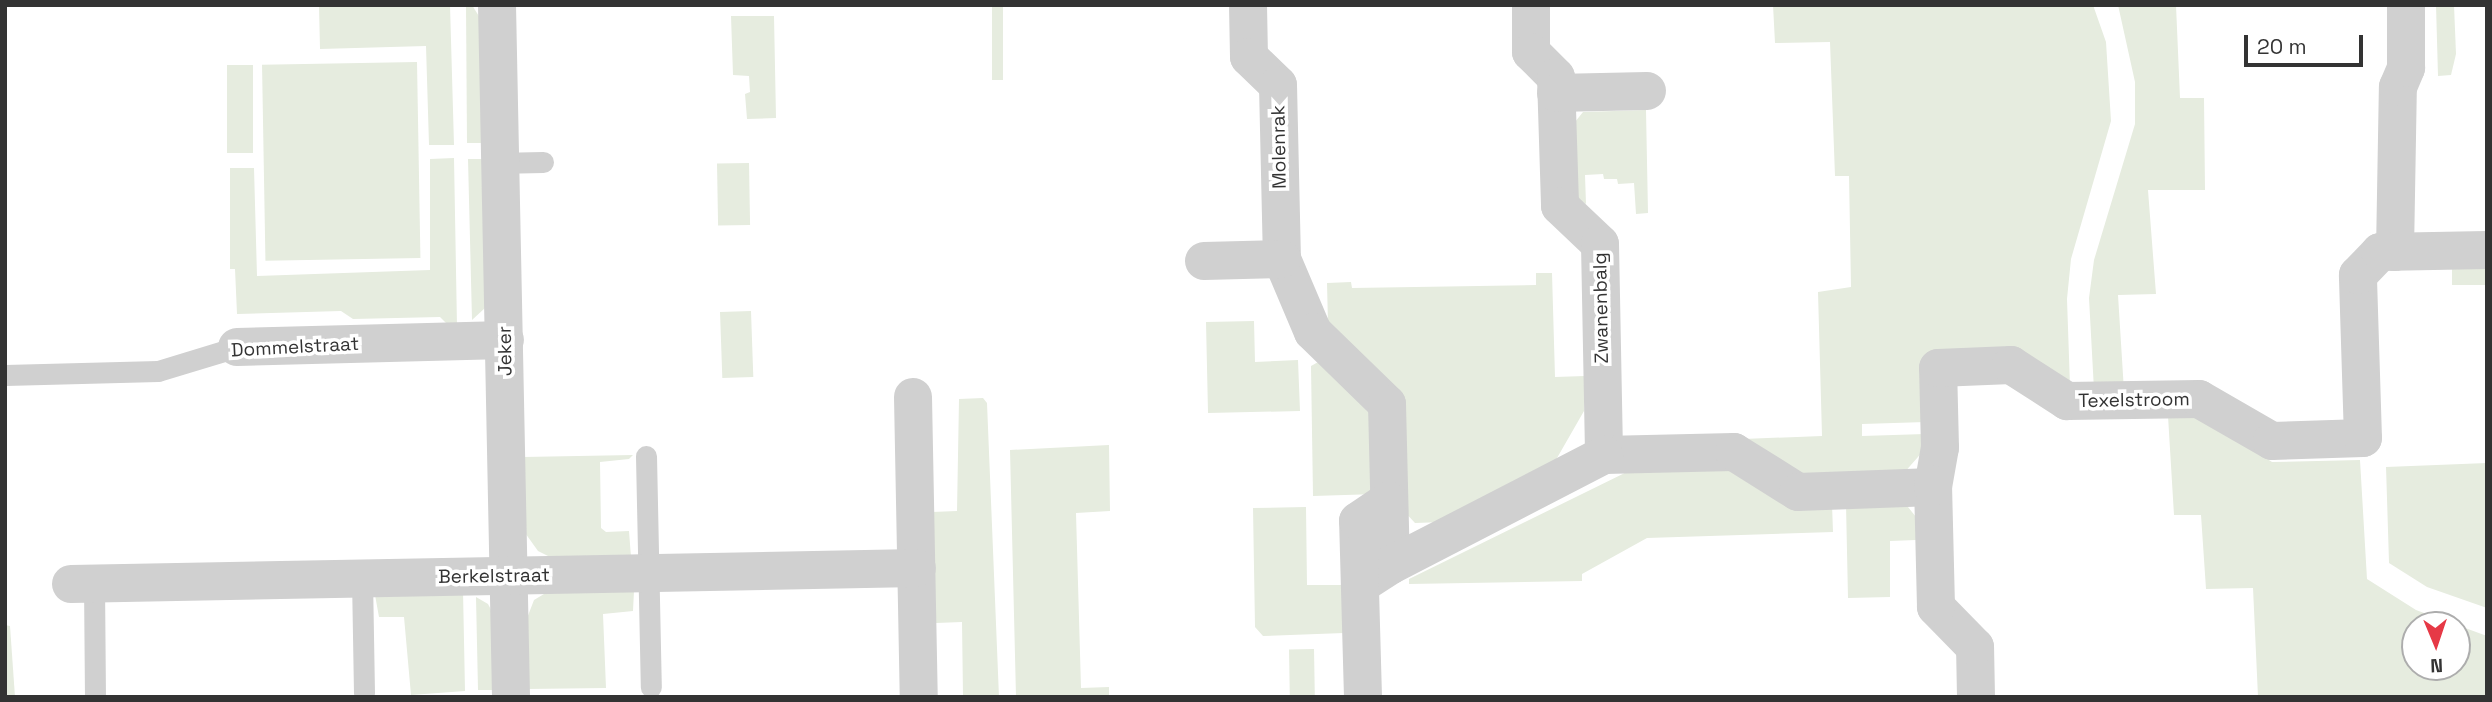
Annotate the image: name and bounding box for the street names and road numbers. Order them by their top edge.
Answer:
street label: Molenrak [1267,105,1291,189]
street label: Zwanenbalg [1589,252,1613,364]
street label: Jeker [493,326,517,376]
street label: Dommelstraat [230,332,360,362]
street label: Texelstroom [2078,388,2190,412]
street label: Berkelstraat [438,564,550,588]

